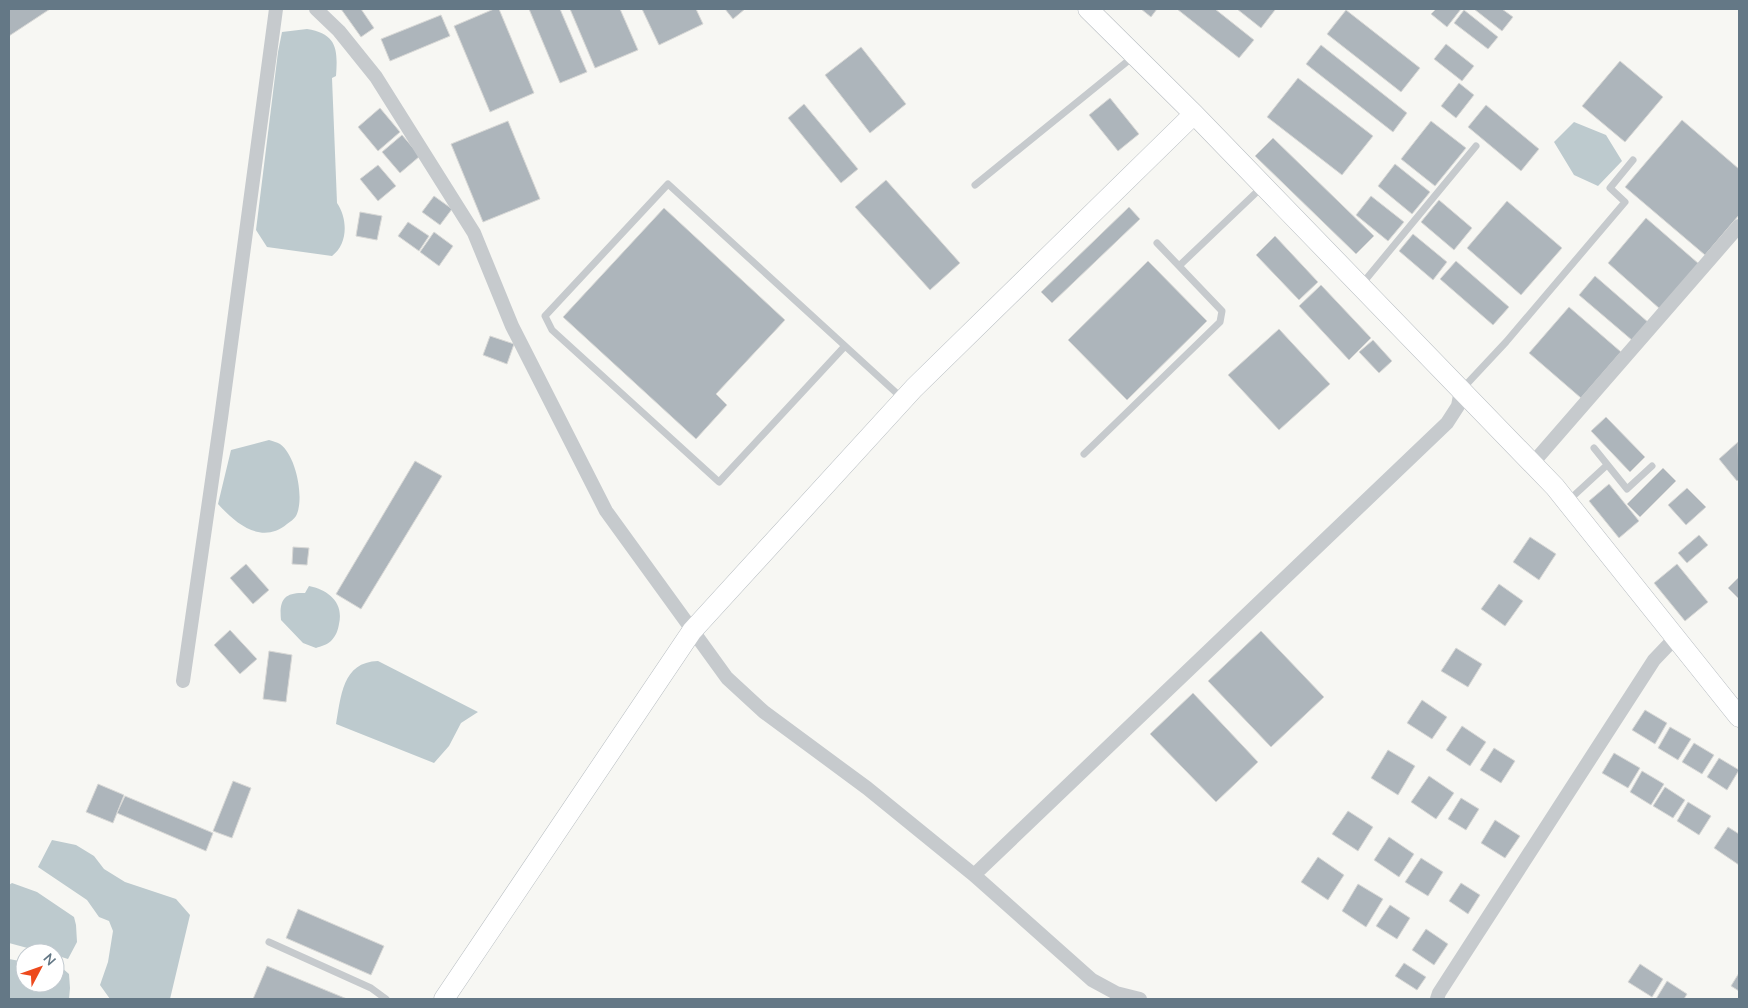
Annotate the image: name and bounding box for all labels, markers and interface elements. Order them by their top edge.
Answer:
north arrow [15,943,65,993]
text: N [39,950,60,970]

